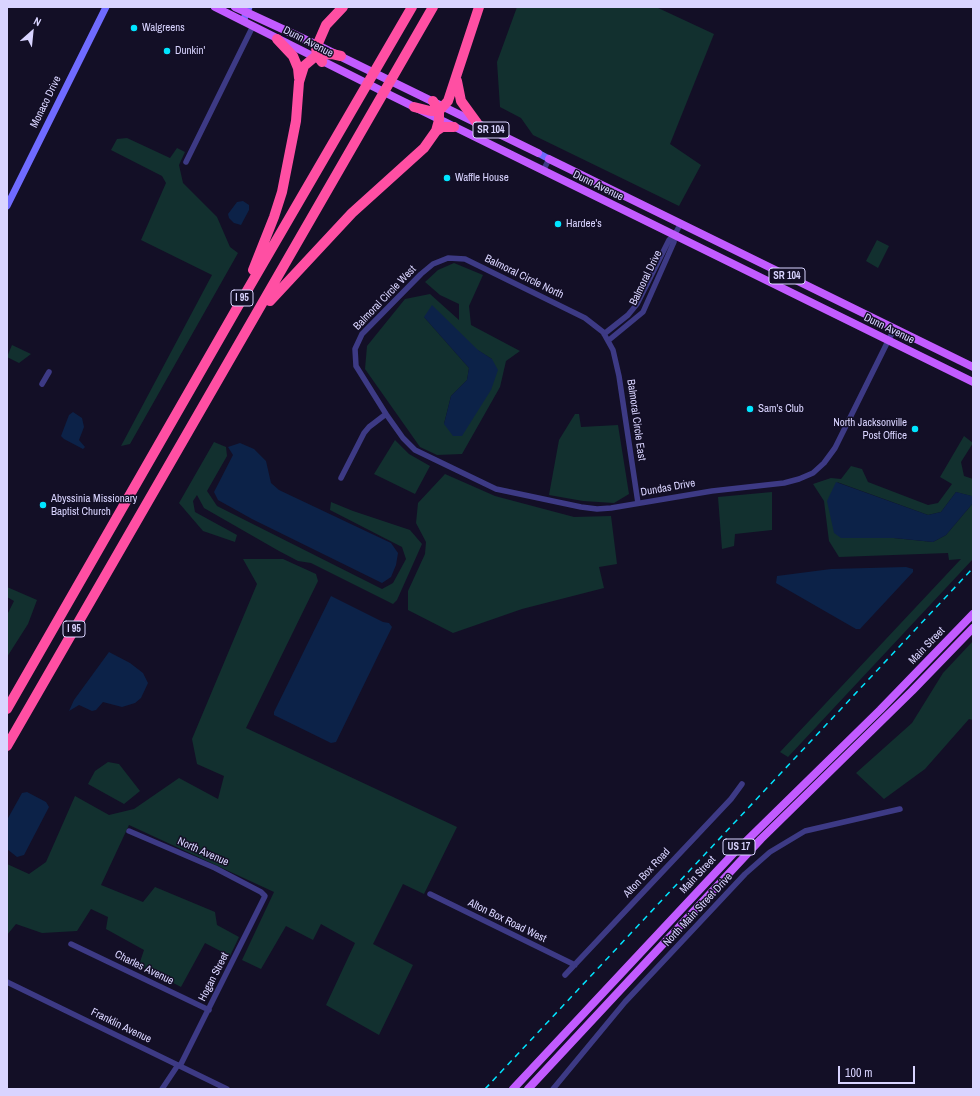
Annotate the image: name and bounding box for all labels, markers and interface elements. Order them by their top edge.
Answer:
north arrow [12,12,52,52]
text: N [31,14,44,29]
place label: Walgreens [142,21,185,35]
marker: Walgreens [129,23,139,33]
street label: Dunn Avenue [281,24,335,60]
place label: Dunkin' [175,44,205,58]
marker: Dunkin' [162,46,172,56]
street label: Monaco Drive [28,74,64,130]
road number: SR 104 [473,122,509,138]
street label: Dunn Avenue [571,168,625,204]
place label: Waffle House [455,171,509,185]
marker: Waffle House [442,173,452,183]
place label: Hardee's [566,217,602,231]
marker: Hardee's [553,219,563,229]
street label: Balmoral Drive [627,248,665,308]
street label: Balmoral Circle North [482,252,566,302]
street label: Balmoral Circle West [351,263,419,333]
road number: SR 104 [769,268,805,284]
road number: I 95 [231,290,253,306]
street label: Dunn Avenue [862,311,916,347]
street label: Balmoral Circle East [624,378,648,462]
place label: Sam's Club [758,402,804,416]
marker: Sam's Club [745,404,755,414]
place label: North Jacksonville Post Office [833,416,907,442]
marker: North Jacksonville Post Office [910,424,920,434]
street label: Dundas Drive [640,477,696,499]
place label: Abyssinia Missionary Baptist Church [51,492,137,518]
marker: Abyssinia Missionary Baptist Church [38,500,48,510]
road number: I 95 [63,621,85,637]
street label: Main Street [906,625,948,667]
street label: North Avenue [175,835,231,869]
road number: US 17 [723,839,755,855]
street label: Alton Box Road [621,846,673,900]
street label: Main Street [677,853,719,897]
street label: North Main Street Drive [661,871,735,949]
street label: Alton Box Road West [466,896,548,946]
street label: Charles Avenue [112,948,176,988]
street label: Hogan Street [196,950,232,1004]
street label: Franklin Avenue [89,1006,153,1046]
scale bar [840,1058,917,1084]
text: 100 m [845,1065,872,1081]

